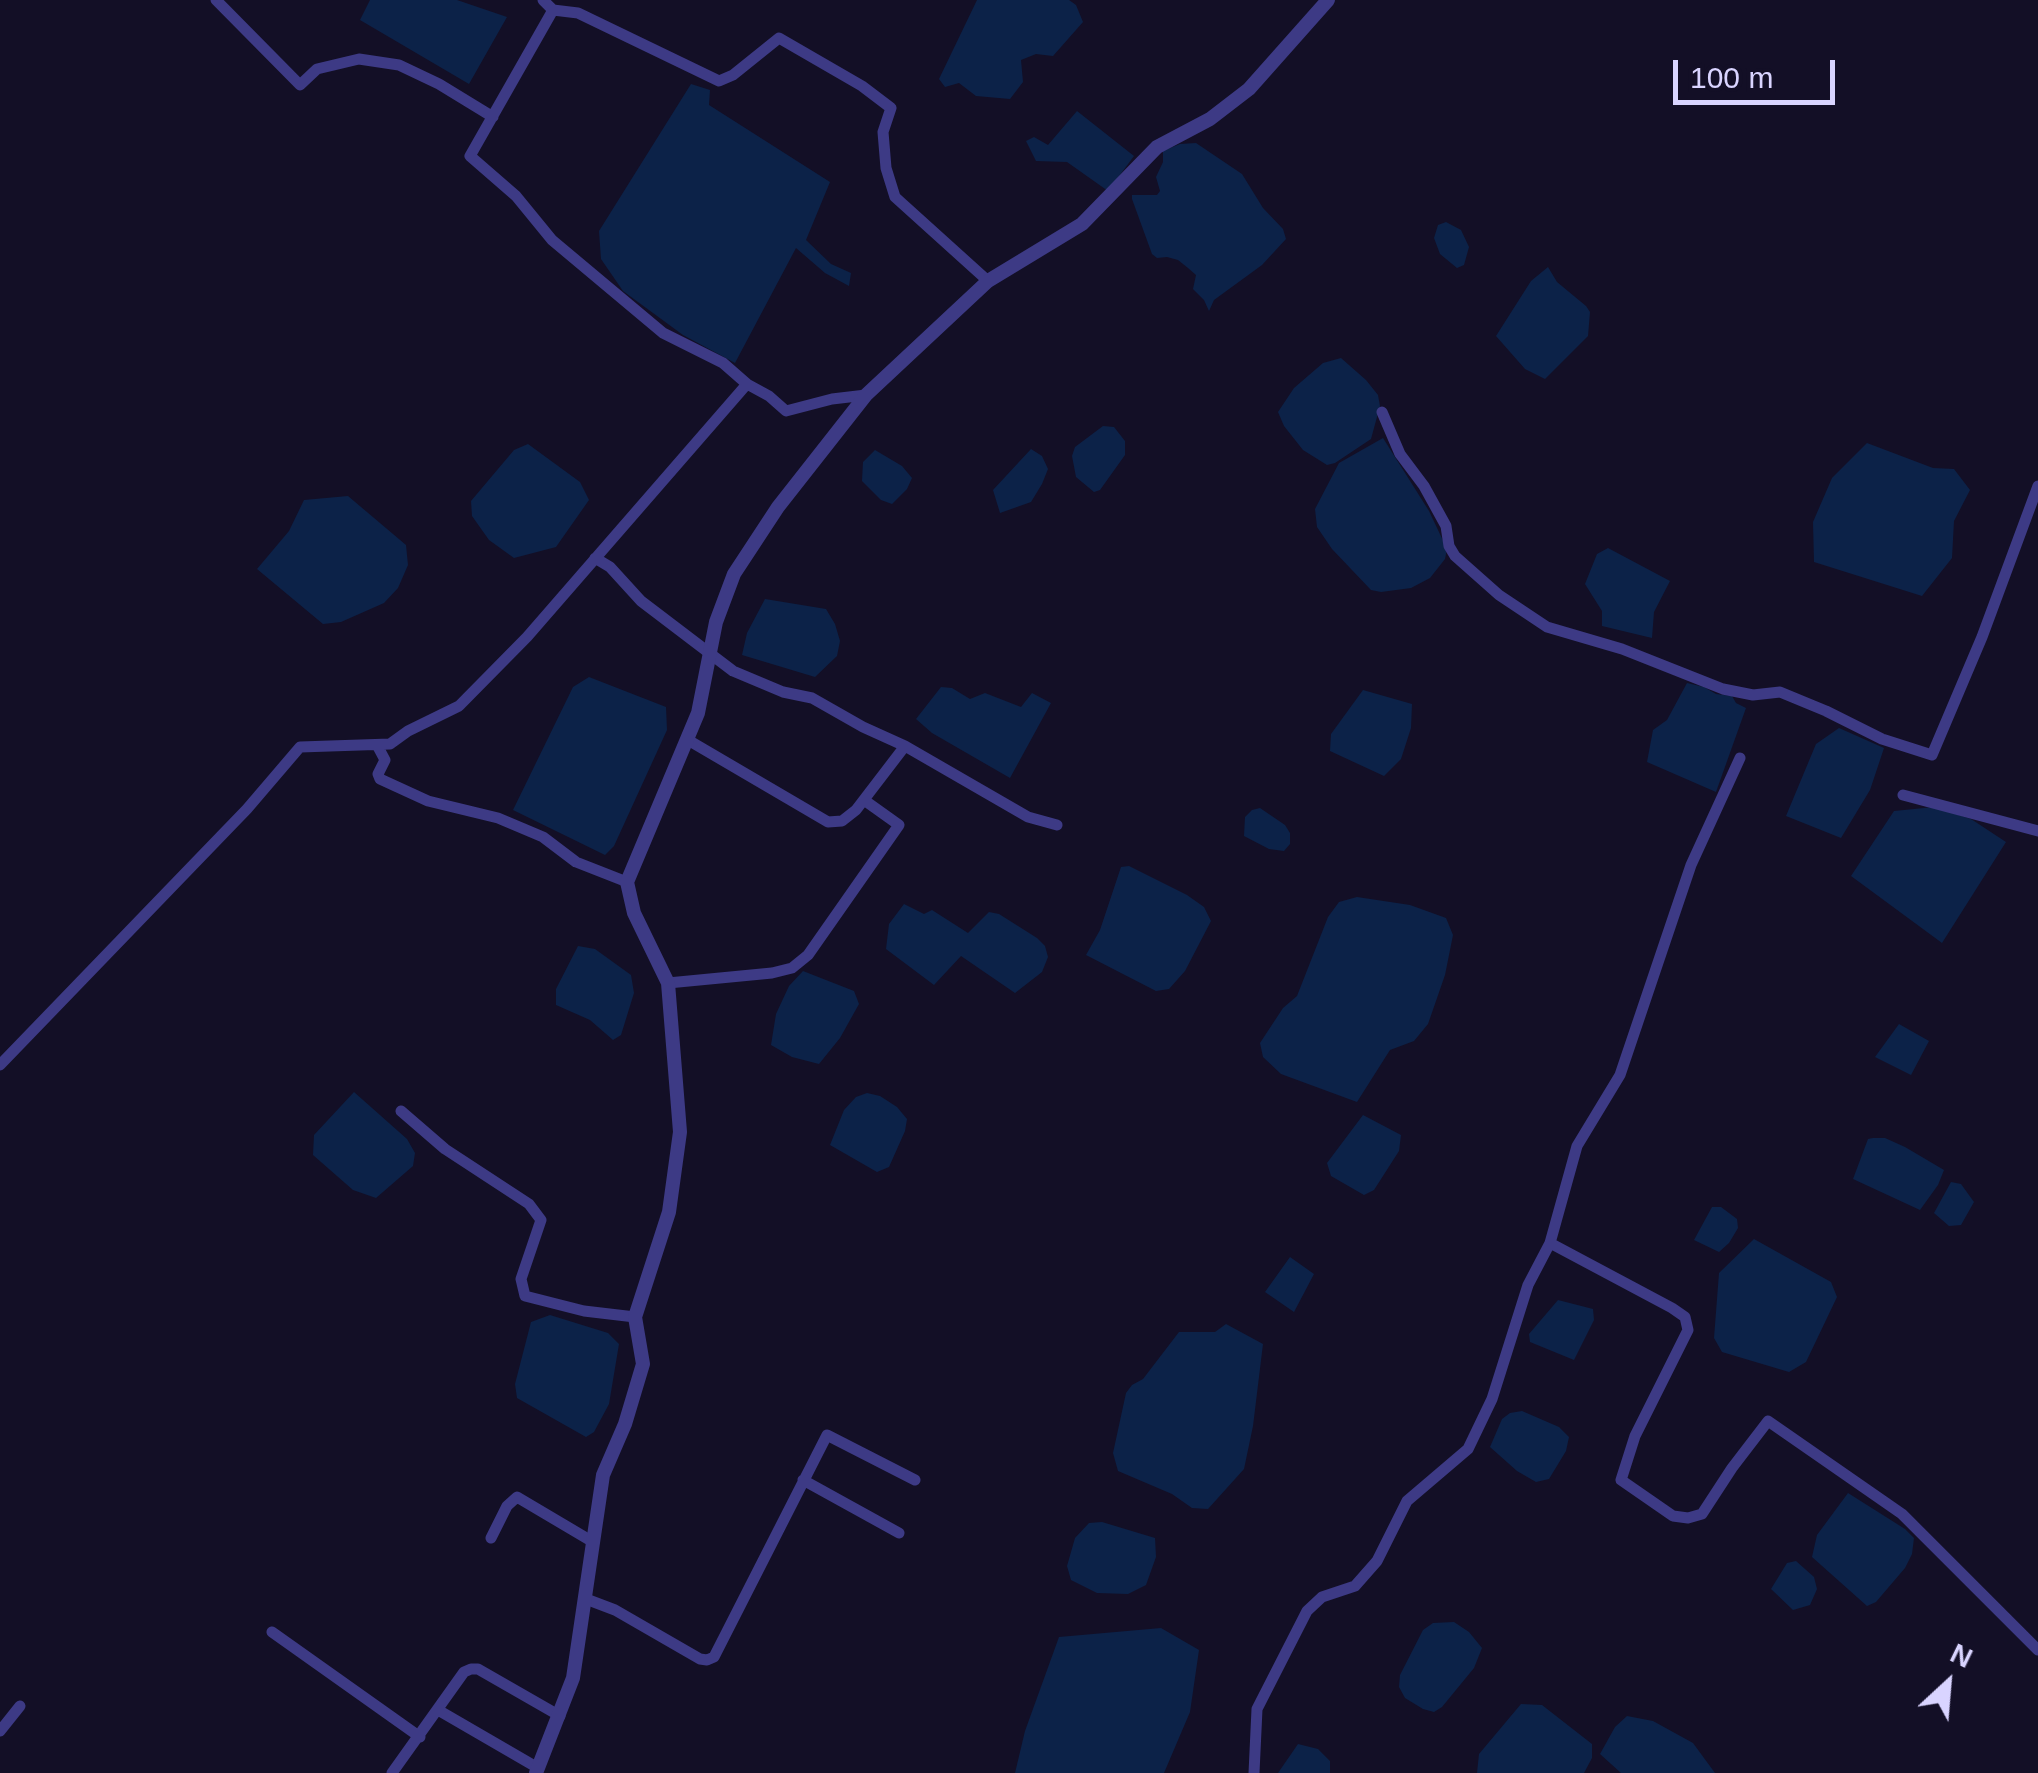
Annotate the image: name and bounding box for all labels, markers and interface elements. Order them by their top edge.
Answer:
scale bar [1678,40,1840,102]
text: 100 m [1690,61,1773,94]
north arrow [1898,1633,1998,1733]
text: N [1945,1637,1977,1674]

